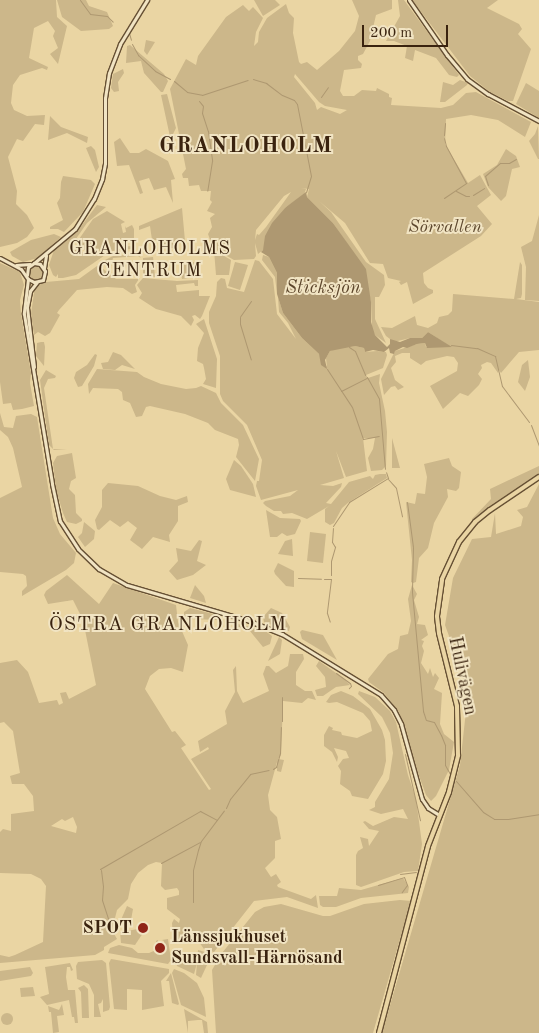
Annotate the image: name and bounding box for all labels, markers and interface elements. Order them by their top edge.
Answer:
scale bar [364,15,450,47]
text: 200 m [370,26,412,41]
district label: GRANLOHOLM [158,134,334,160]
park label: Sörvallen [408,216,482,238]
district label: GRANLOHOLMS CENTRUM [68,239,232,283]
water label: Sticksjön [285,278,361,300]
district label: ÖSTRA GRANLOHOLM [47,613,289,637]
street label: Hulivägen [443,635,481,717]
place label: SPOT [83,917,132,939]
marker: SPOT [136,921,150,935]
place label: Länssjukhuset Sundsvall-Härnösand [171,927,343,970]
marker: Länssjukhuset Sundsvall-Härnösand [153,941,167,955]

